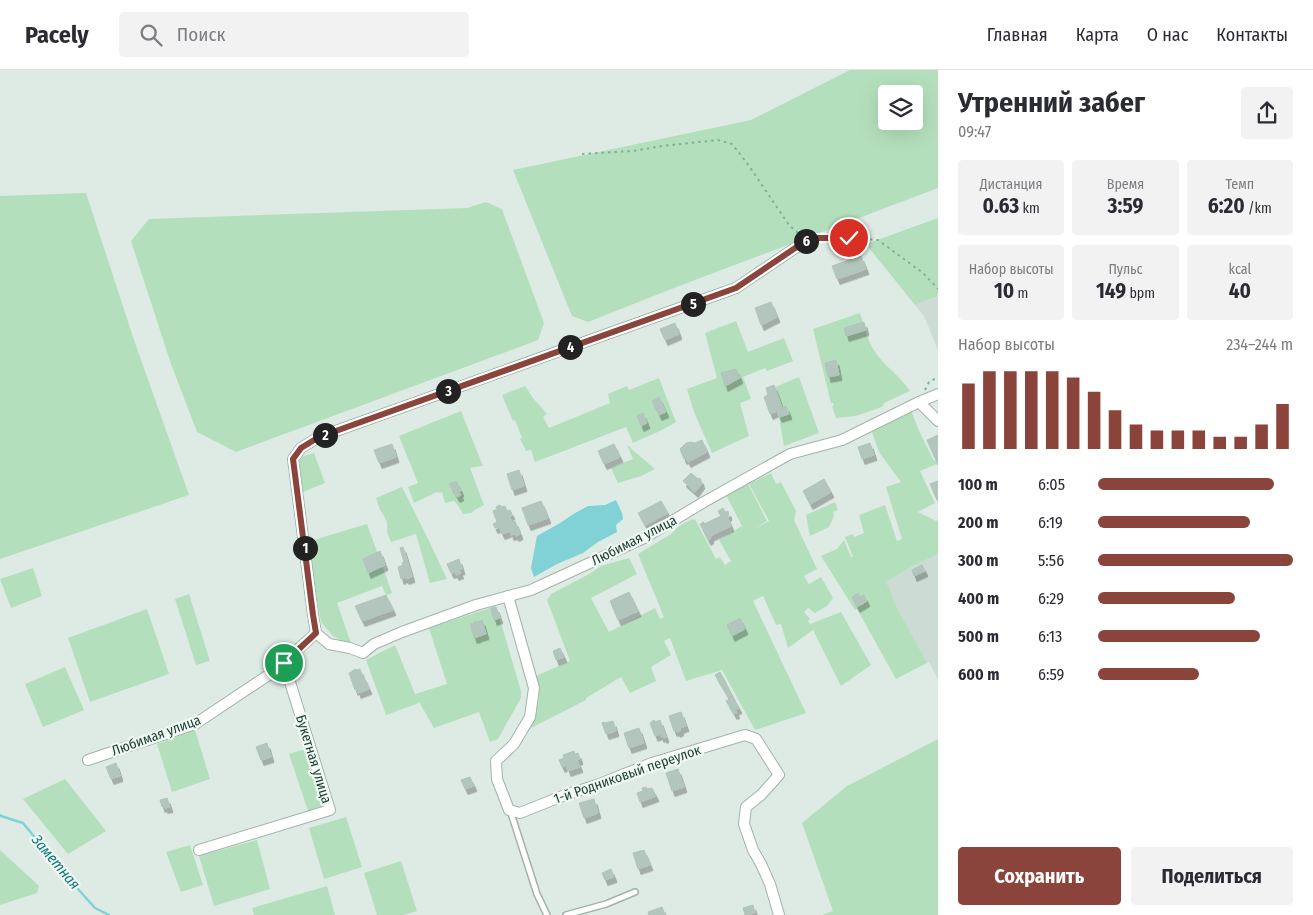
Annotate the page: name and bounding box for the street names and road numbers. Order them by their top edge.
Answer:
street label: Любимая улица [589,512,680,569]
street label: Любимая улица [109,711,203,759]
street label: Букетная улица [292,713,335,806]
street label: 1-й Родниковый переулок [551,741,703,808]

